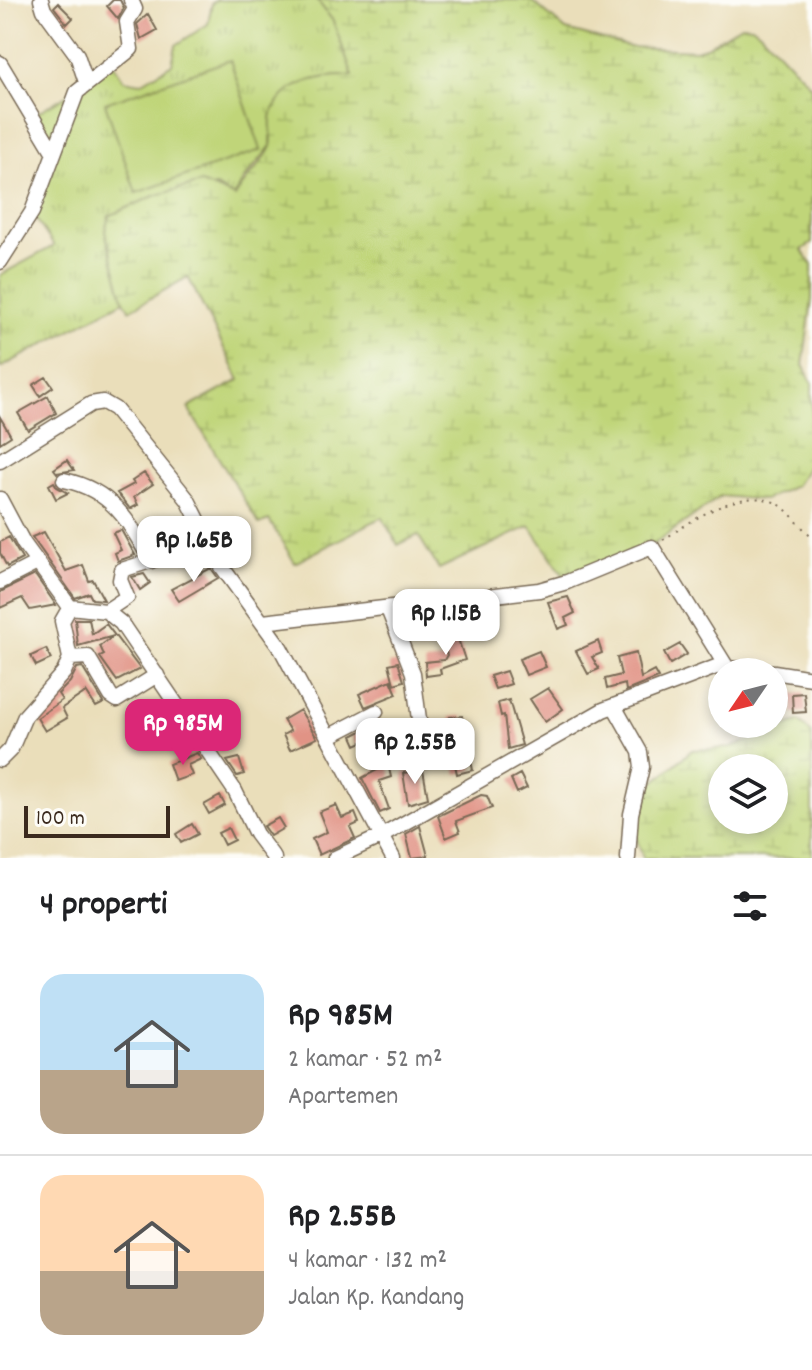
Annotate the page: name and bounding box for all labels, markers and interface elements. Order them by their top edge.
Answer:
pin: Rp 1.65B [111,516,277,584]
text: Rp 1.65B [155,523,233,560]
pin: Rp 1.15B [363,589,529,657]
text: Rp 1.15B [411,596,481,633]
north arrow [708,658,788,738]
map controls [708,658,788,834]
pin: Rp 985M [109,699,257,767]
text: Rp 985M [143,706,223,743]
pin: Rp 2.55B [332,718,498,786]
text: Rp 2.55B [374,725,456,762]
button: layers [708,754,788,834]
scale bar [24,802,170,838]
text: 100 m [36,804,85,835]
text: 4 properti [40,882,167,931]
icon: filters [728,884,772,928]
text: Rp 985M [288,993,393,1042]
icon: home [104,1006,200,1102]
text: 2 kamar · 52 m² [288,1042,442,1079]
text: Apartemen [288,1079,398,1116]
text: Rp 2.55B [288,1194,396,1243]
icon: home [104,1207,200,1303]
text: 4 kamar · 132 m² [288,1243,447,1280]
text: Jalan Kp. Kandang [288,1280,464,1317]

